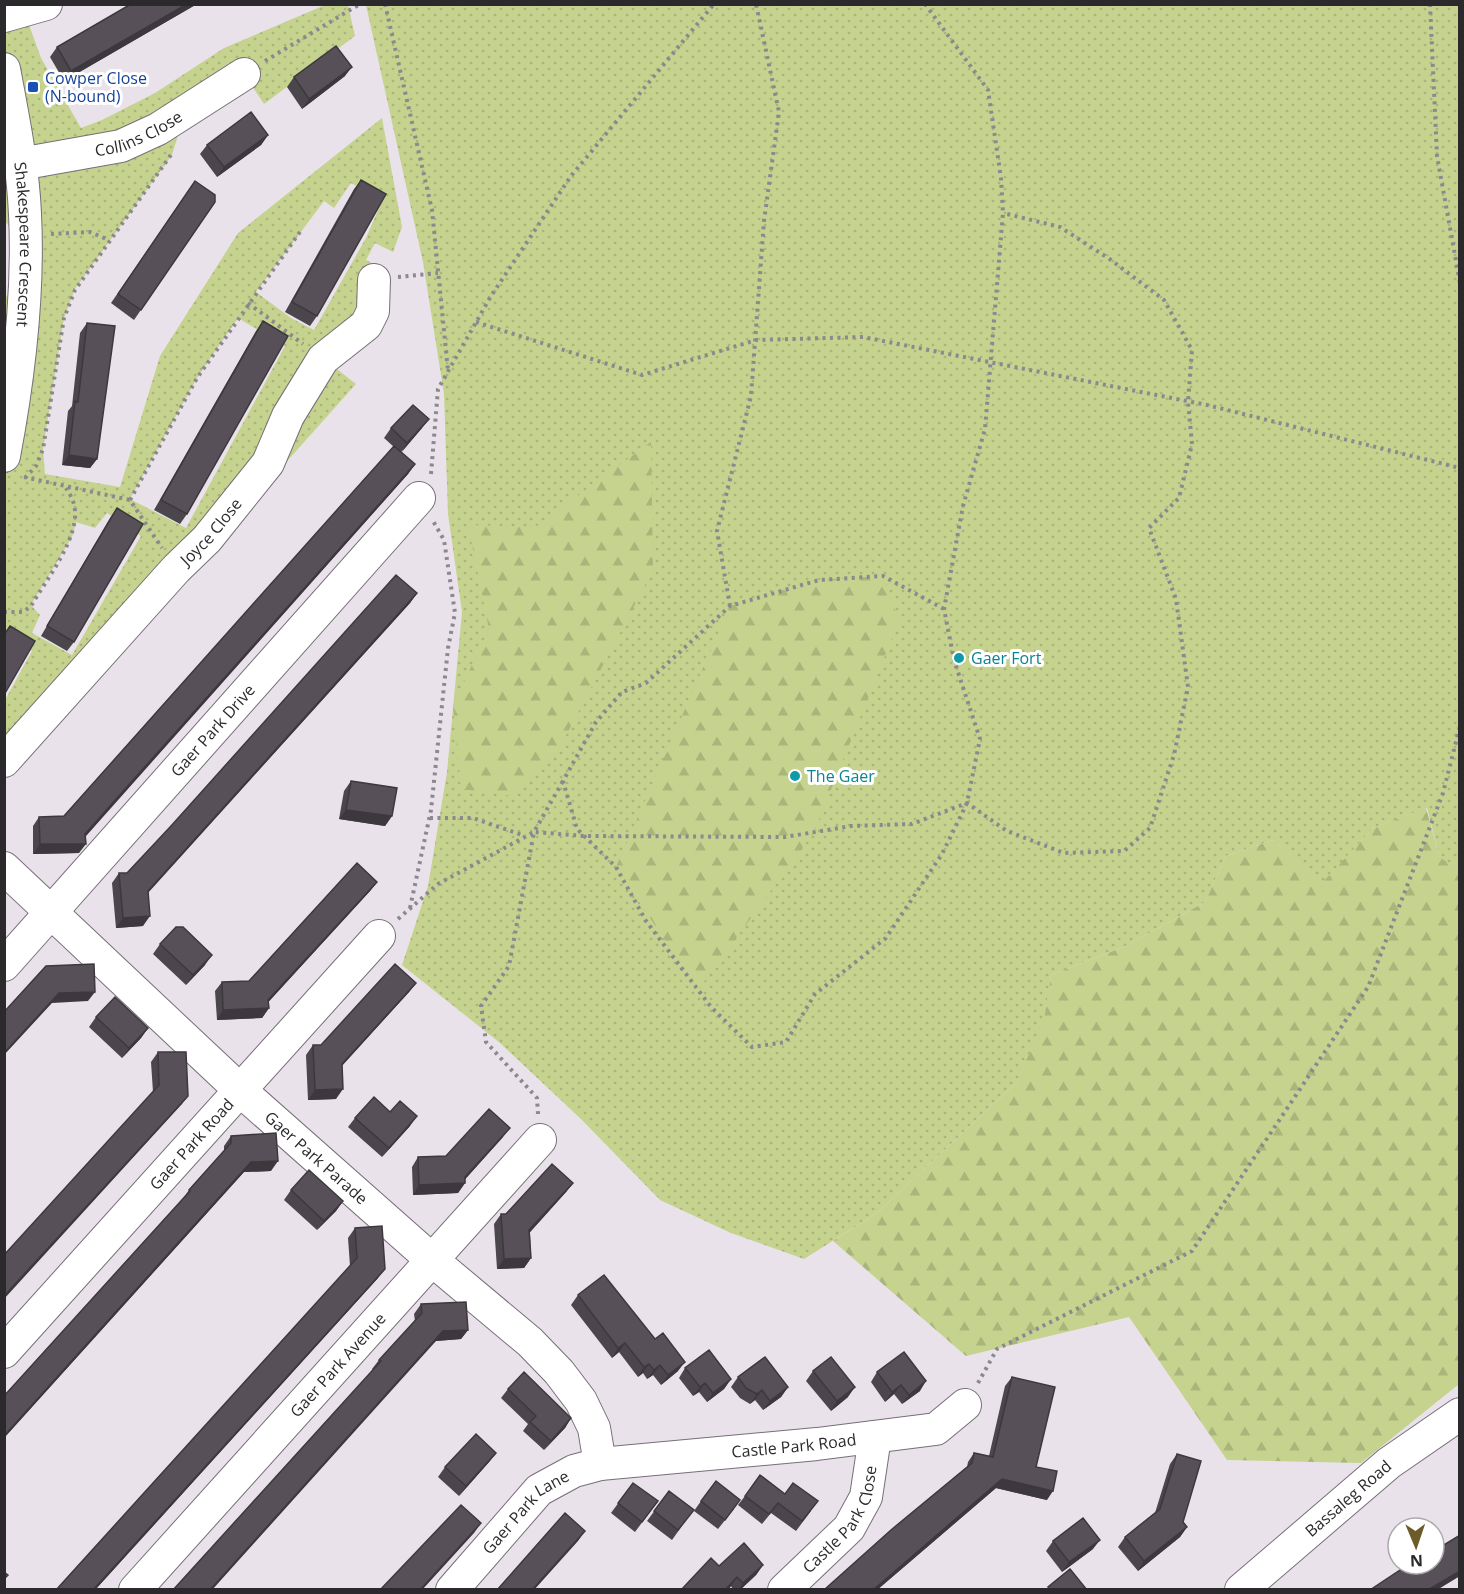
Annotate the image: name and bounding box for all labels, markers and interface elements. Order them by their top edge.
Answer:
place label: Cowper Close (N-bound) [45,67,147,107]
marker: Cowper Close (N-bound) [26,80,40,94]
street label: Collins Close [93,105,186,161]
street label: Shakespeare Crescent [9,161,37,328]
street label: Joyce Close [174,493,247,572]
place label: Gaer Fort [971,647,1042,669]
marker: Gaer Fort [952,651,966,665]
street label: Gaer Park Drive [165,679,260,781]
place label: The Gaer [807,765,875,787]
marker: The Gaer [788,769,802,783]
street label: Gaer Park Road [144,1094,238,1194]
street label: Gaer Park Parade [260,1106,373,1209]
street label: Gaer Park Avenue [285,1308,391,1422]
street label: Castle Park Road [730,1428,857,1463]
street label: Bassaleg Road [1300,1455,1396,1542]
street label: Castle Park Close [798,1464,882,1578]
street label: Gaer Park Lane [477,1465,573,1559]
north arrow [1386,1516,1446,1576]
text: N [1410,1550,1423,1572]

